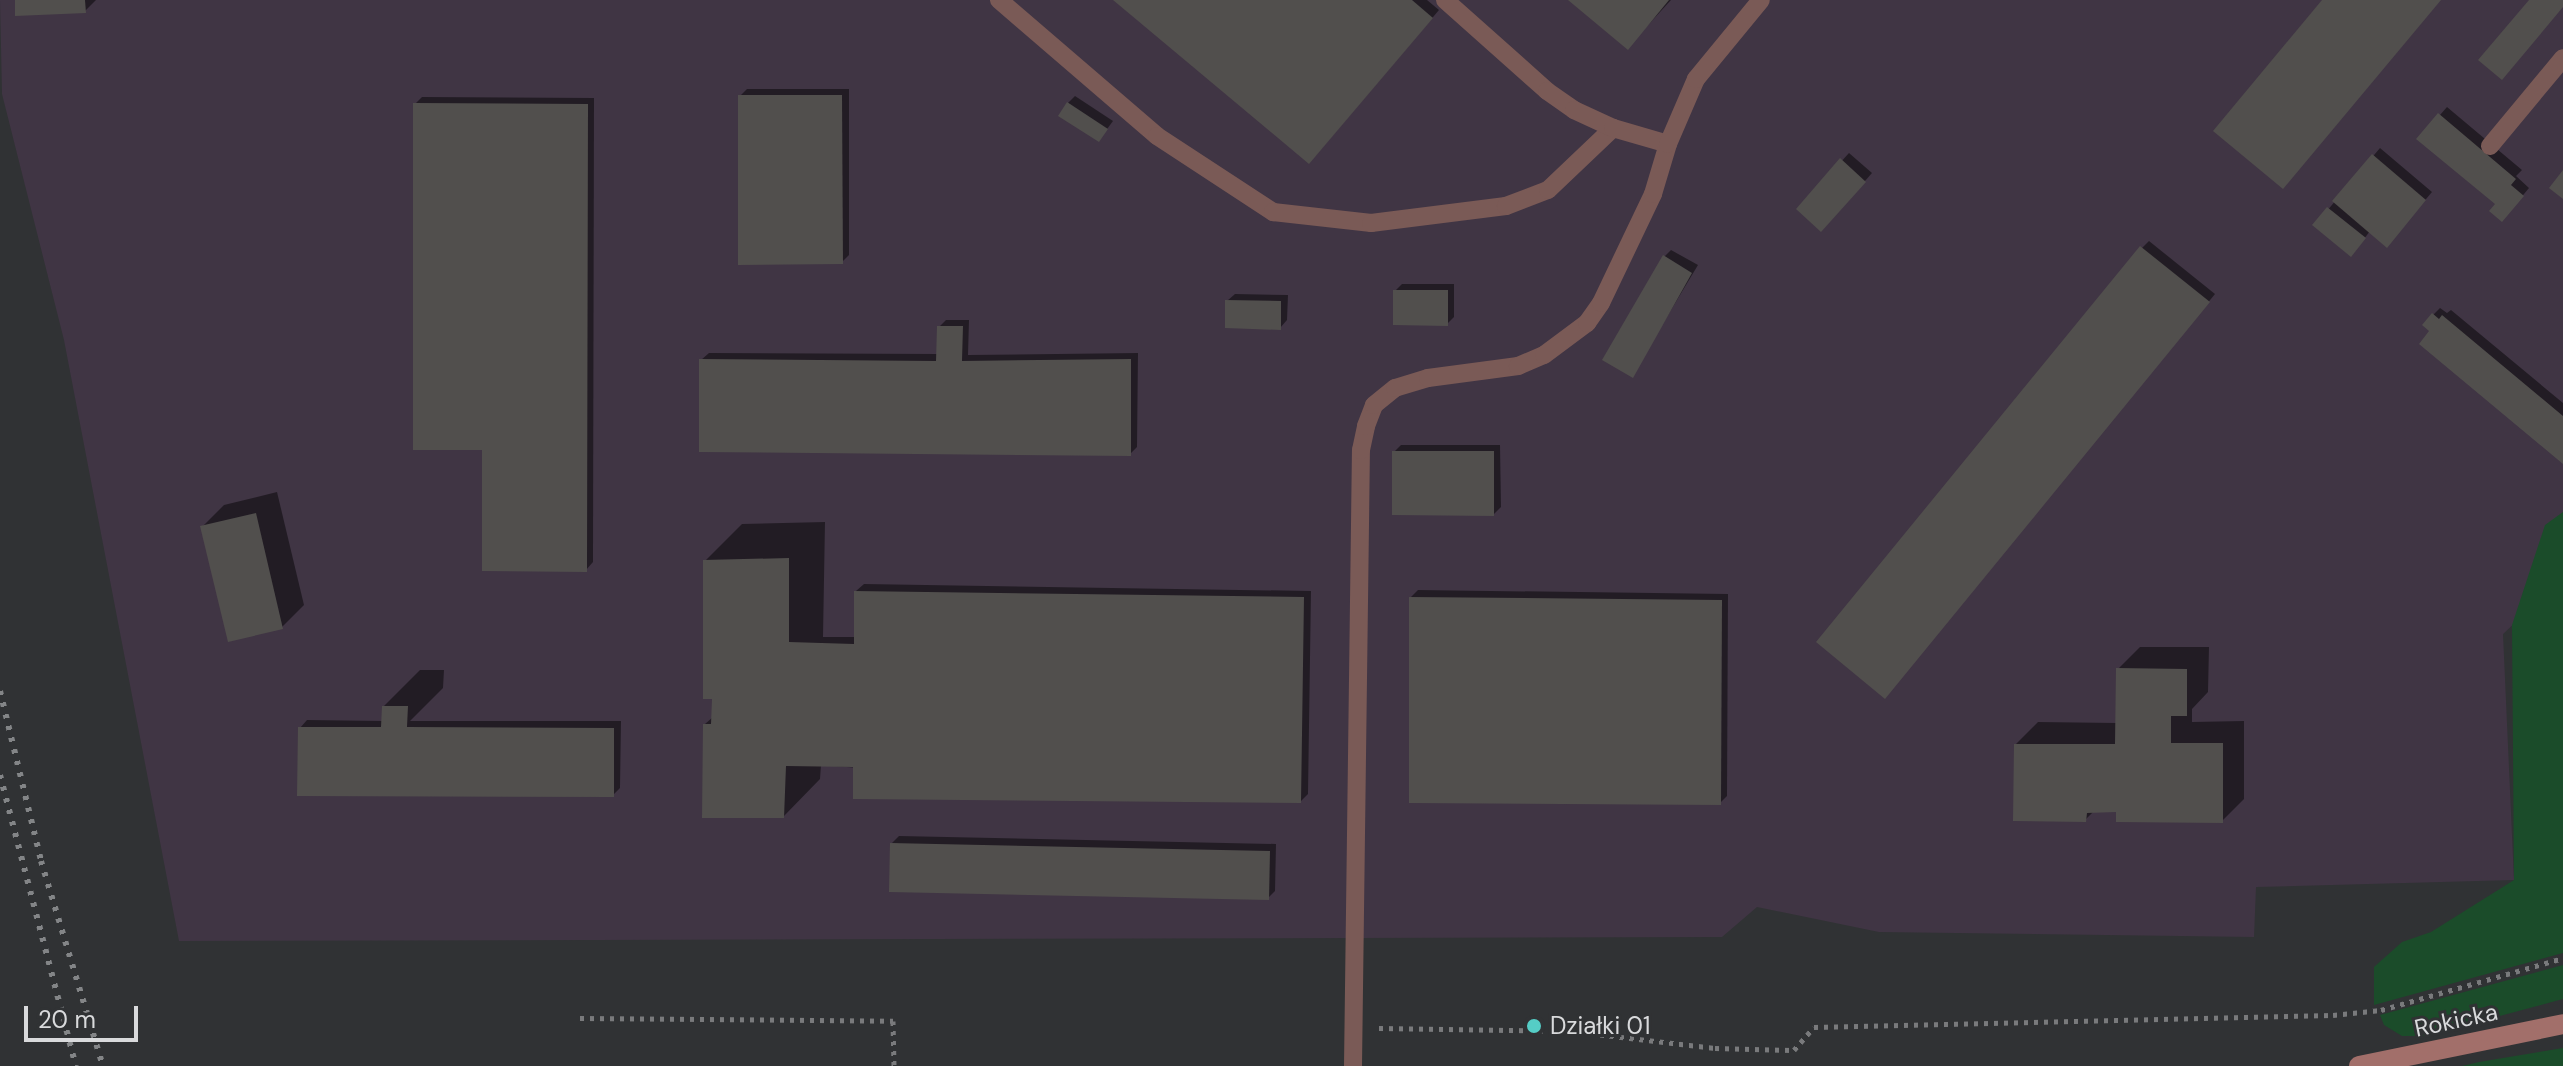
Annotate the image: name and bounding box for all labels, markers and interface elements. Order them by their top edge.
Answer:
scale bar [28,990,142,1040]
street label: Rokicka [2412,997,2500,1043]
text: 20 m [38,1004,96,1035]
place label: Działki 01 [1550,1012,1650,1040]
marker: Działki 01 [1525,1017,1543,1035]

